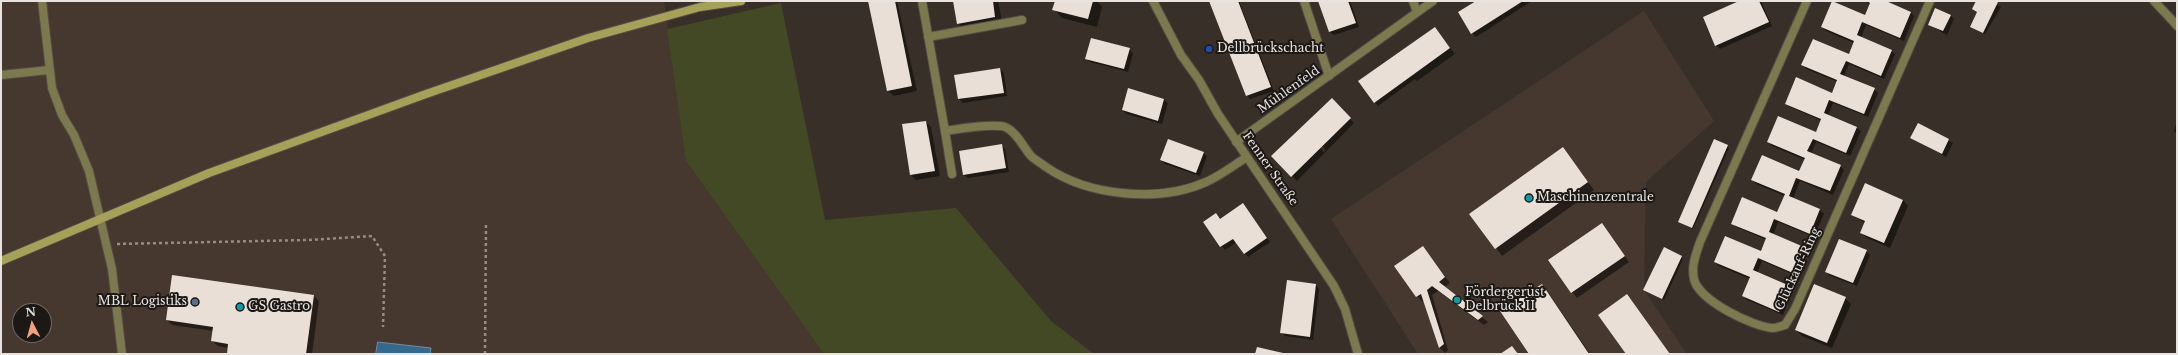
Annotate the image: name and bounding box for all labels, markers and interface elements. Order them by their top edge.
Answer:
place label: Dellbrückschacht [1217,42,1324,56]
marker: Dellbrückschacht [1204,44,1214,54]
street label: Mühlenfeld [1255,63,1323,117]
street label: Fenner Straße [1239,129,1301,209]
place label: Maschinenzentrale [1537,191,1654,205]
marker: Maschinenzentrale [1524,193,1534,203]
street label: Glückauf-Ring [1772,225,1824,313]
place label: Fördergerüst Delbrück II [1465,286,1544,314]
place label: MBL Logistiks [98,295,187,309]
marker: Fördergerüst Delbrück II [1452,295,1462,305]
marker: MBL Logistiks [190,297,200,307]
place label: GS Gastro [248,300,310,314]
marker: GS Gastro [235,302,245,312]
north arrow [12,303,52,343]
text: N [25,305,37,320]

